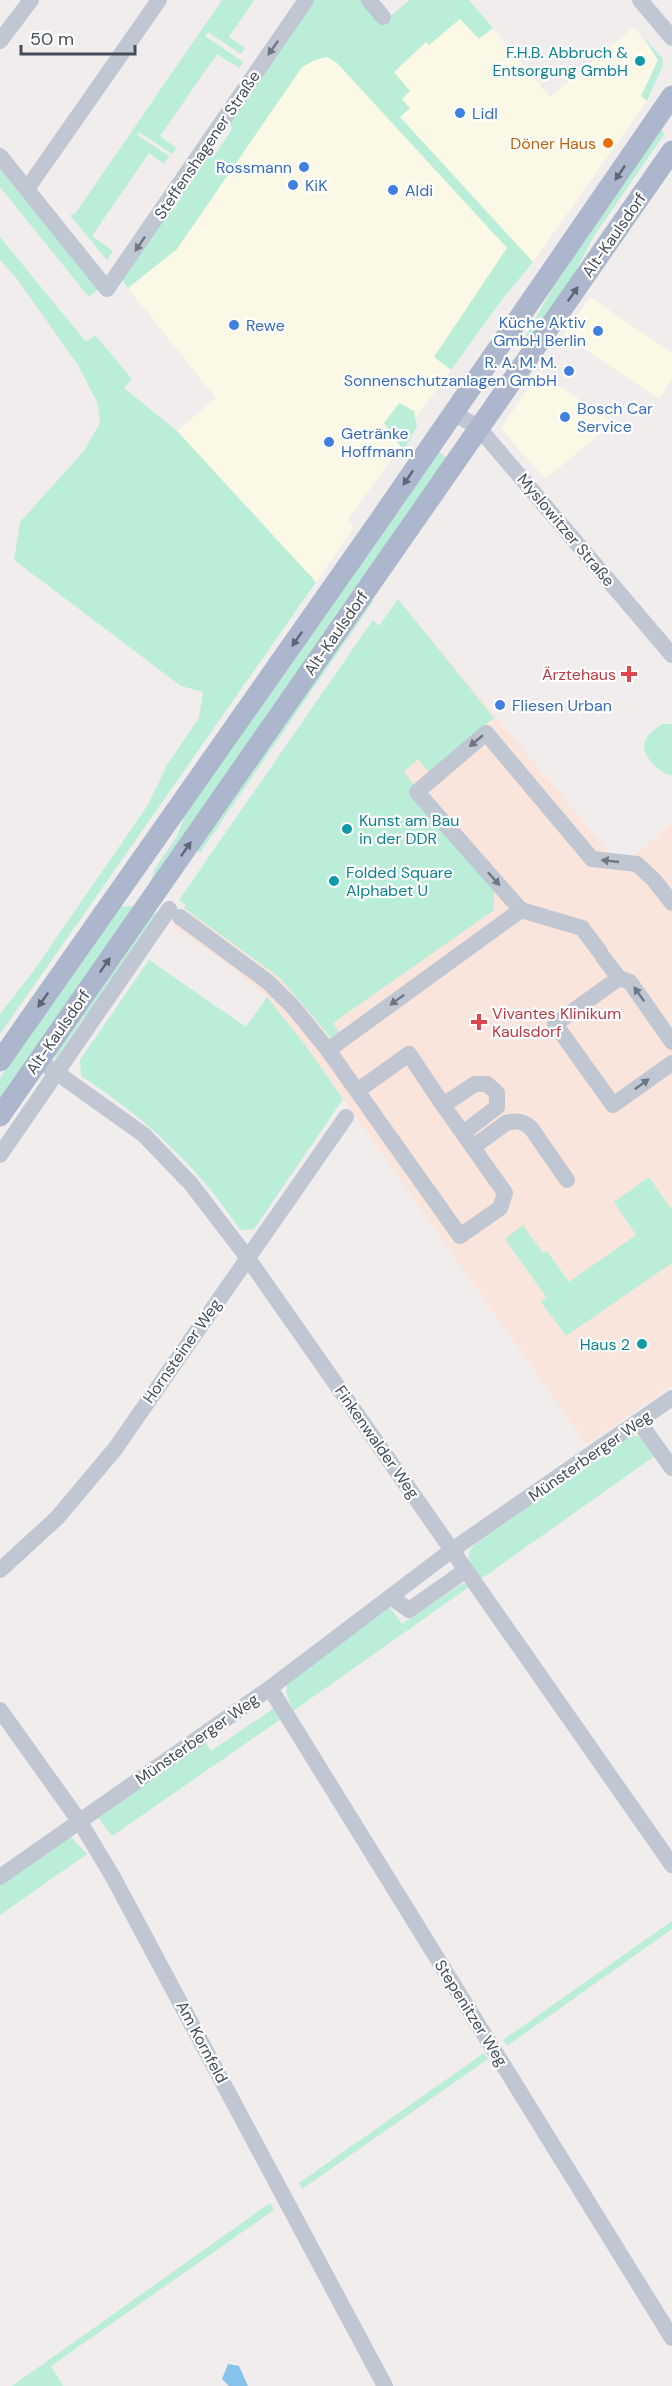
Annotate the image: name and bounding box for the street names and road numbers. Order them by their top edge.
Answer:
street label: Steffenshagener Straße [149,67,265,223]
street label: Alt-Kaulsdorf [577,189,651,281]
street label: Myslowitzer Straße [513,469,619,591]
street label: Alt-Kaulsdorf [299,587,373,679]
street label: Alt-Kaulsdorf [21,986,95,1078]
street label: Hornsteiner Weg [138,1294,226,1407]
street label: Finkenwalder Weg [330,1381,424,1503]
street label: Münsterberger Weg [524,1406,656,1506]
street label: Münsterberger Weg [131,1689,263,1789]
street label: Stepenitzer Weg [430,1956,512,2070]
street label: Am Kornfeld [172,1997,232,2087]

